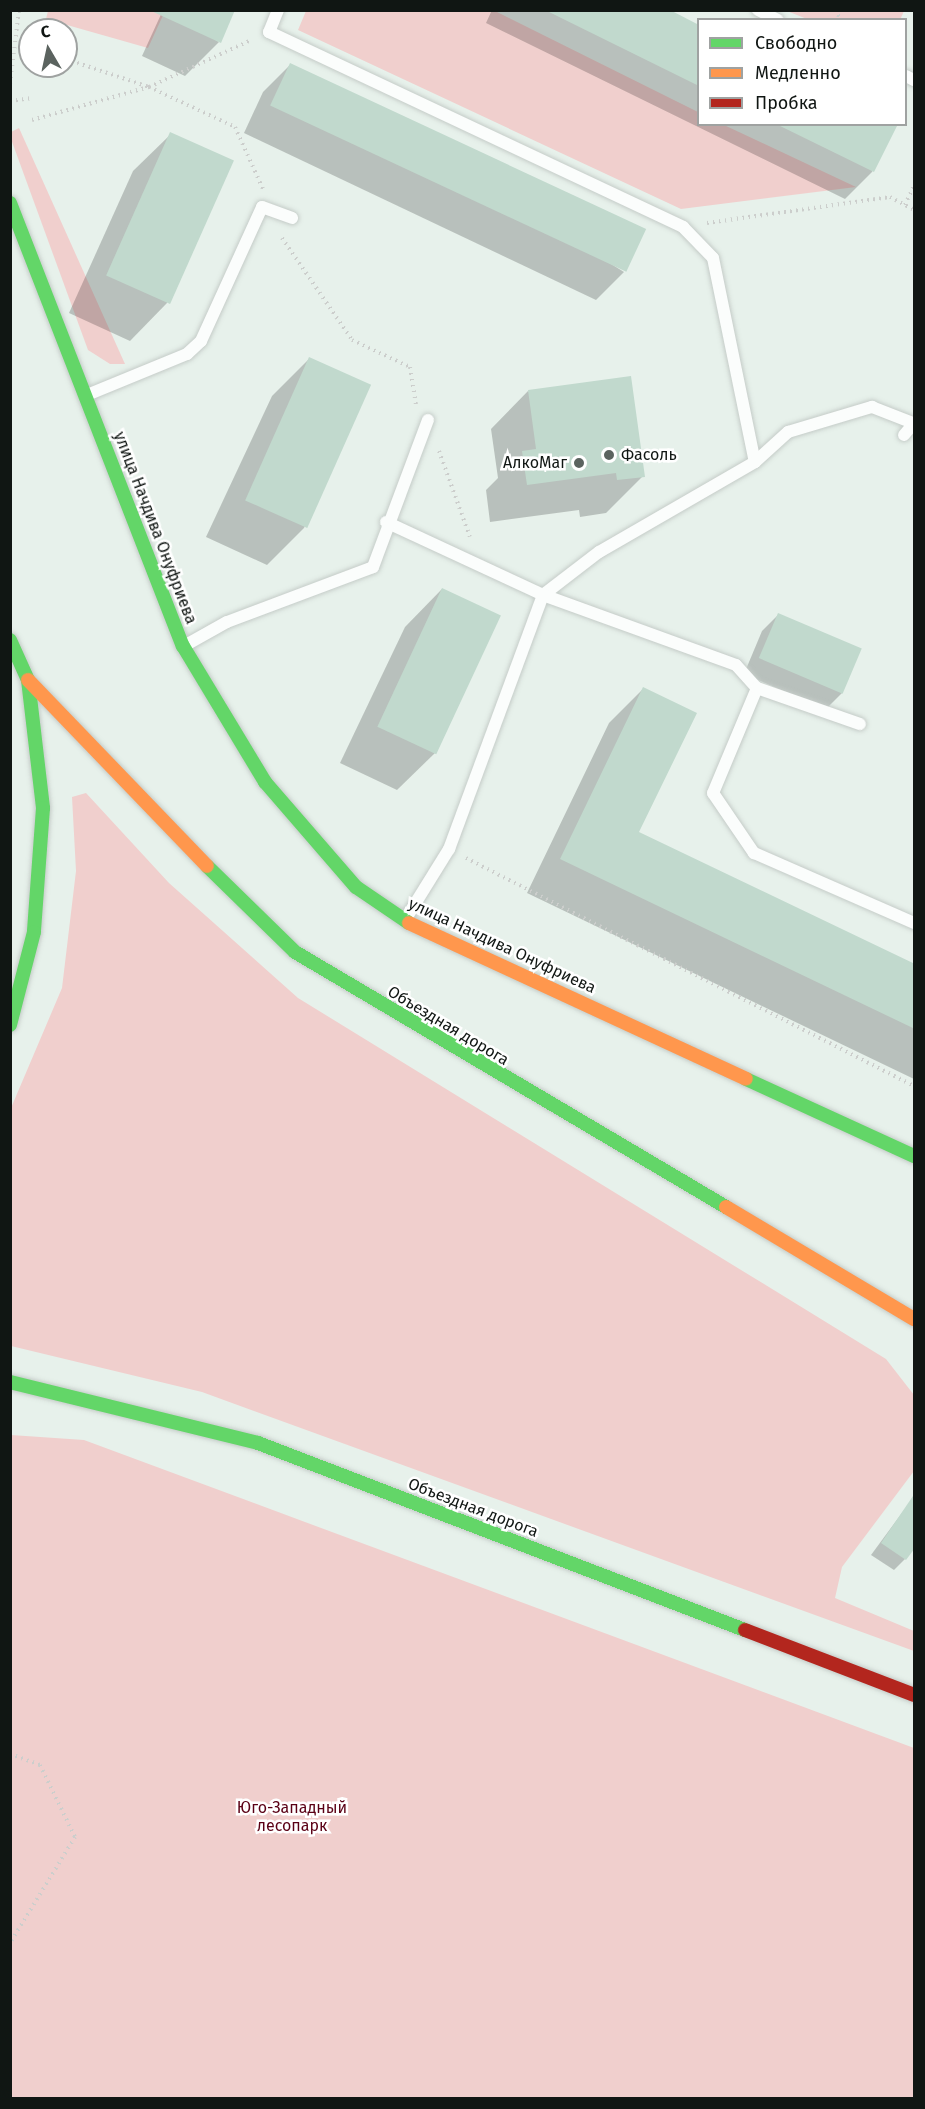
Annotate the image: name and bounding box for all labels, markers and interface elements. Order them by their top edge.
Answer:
north arrow [18,18,78,78]
legend [697,18,907,126]
text: С [39,22,51,42]
text: Свободно [755,32,837,54]
text: Медленно [755,62,841,84]
text: Пробка [755,92,818,114]
street label: улица Начдива Онуфриева [109,429,201,627]
place label: Фасоль [621,445,677,465]
marker: Фасоль [602,448,616,462]
place label: АлкоМаг [503,453,567,473]
marker: АлкоМаг [572,456,586,470]
street label: улица Начдива Онуфриева [405,894,599,998]
street label: Объездная дорога [384,982,512,1070]
street label: Объездная дорога [405,1474,541,1542]
park label: Юго-Западный лесопарк [237,1798,347,1836]

